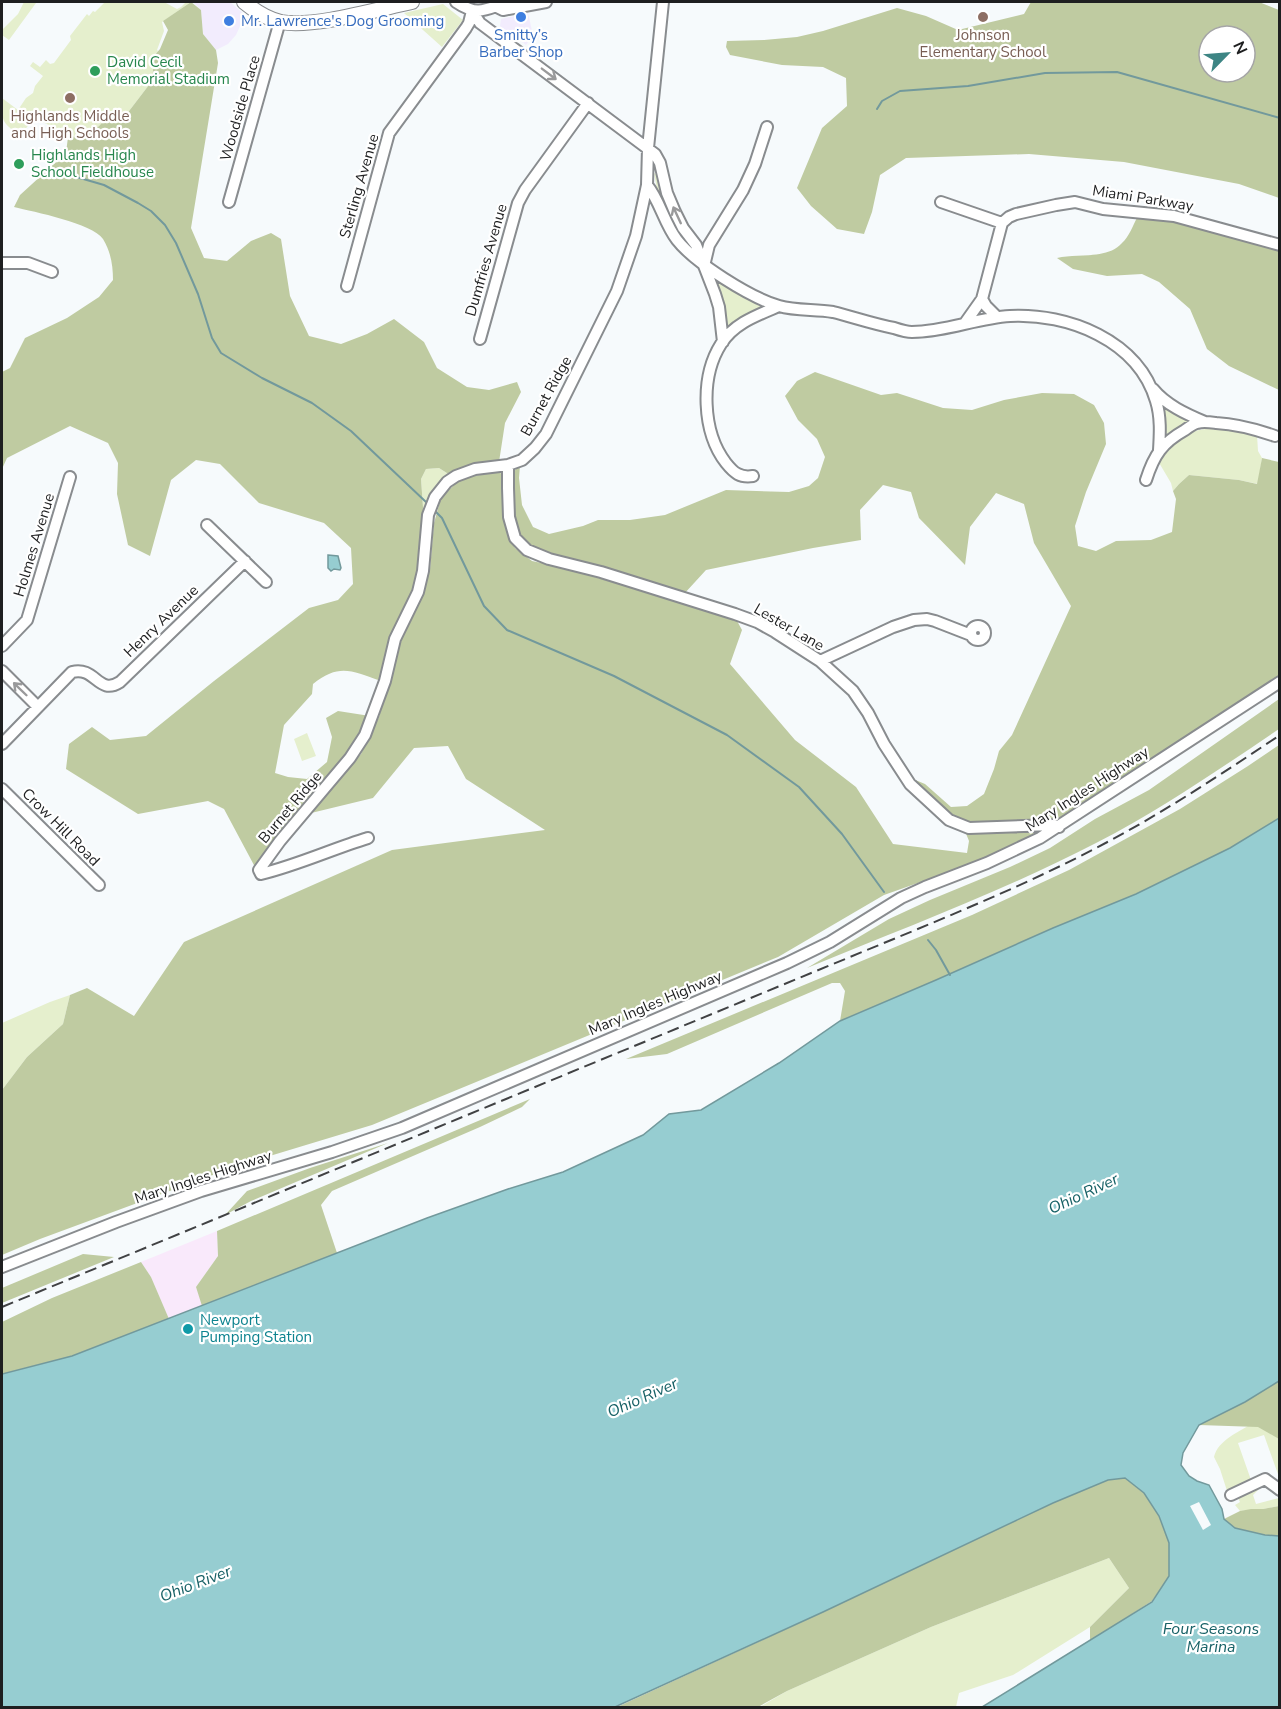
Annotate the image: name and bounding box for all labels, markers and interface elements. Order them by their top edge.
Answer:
marker: Smitty’s Barber Shop [514,10,528,24]
marker: Johnson Elementary School [976,10,990,24]
place label: Mr. Lawrence's Dog Grooming [241,11,444,31]
marker: Mr. Lawrence's Dog Grooming [222,14,236,28]
north arrow [1197,24,1257,84]
place label: Smitty’s Barber Shop [479,25,563,62]
place label: Johnson Elementary School [920,25,1047,62]
text: N [1227,38,1252,58]
place label: David Cecil Memorial Stadium [107,52,230,89]
street label: Woodside Place [215,53,265,163]
marker: David Cecil Memorial Stadium [88,64,102,78]
one-way arrow [541,68,557,80]
marker: Highlands Middle and High Schools [63,91,77,105]
place label: Highlands Middle and High Schools [10,106,130,143]
street label: Sterling Avenue [335,131,383,241]
place label: Highlands High School Fieldhouse [31,145,154,182]
marker: Highlands High School Fieldhouse [12,157,26,171]
street label: Miami Parkway [1091,180,1195,216]
street label: Dumfries Avenue [460,201,512,319]
one-way arrow [670,206,682,224]
street label: Burnet Ridge [516,352,576,440]
street label: Holmes Avenue [9,491,59,599]
street label: Henry Avenue [119,580,203,662]
street label: Lester Lane [750,599,828,655]
one-way arrow [12,682,27,696]
street label: Mary Ingles Highway [1022,742,1153,836]
street label: Burnet Ridge [254,767,326,847]
street label: Crow Hill Road [18,784,104,870]
street label: Mary Ingles Highway [585,966,725,1040]
street label: Mary Ingles Highway [132,1145,274,1209]
water label: Ohio River [1045,1168,1123,1220]
place label: Newport Pumping Station [200,1310,312,1347]
marker: Newport Pumping Station [181,1322,195,1336]
water label: Ohio River [604,1372,682,1423]
water label: Ohio River [156,1560,235,1608]
water label: Four Seasons Marina [1163,1618,1259,1658]

